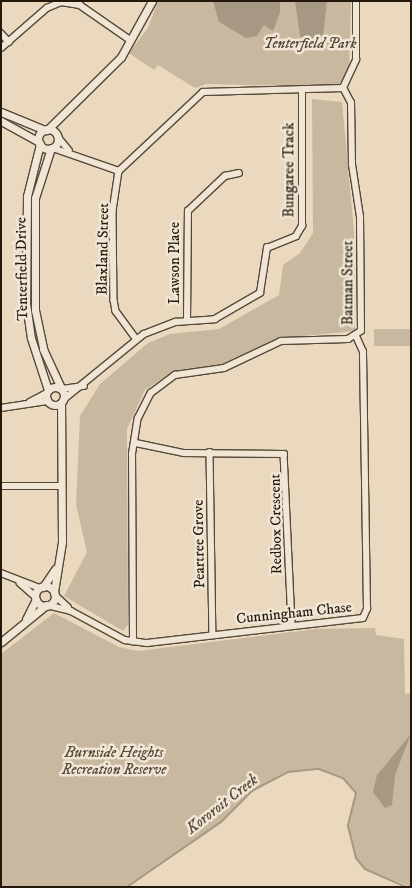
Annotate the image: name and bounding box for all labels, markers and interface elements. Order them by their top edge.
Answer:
park label: Tenterfield Park [264,35,356,53]
street label: Bungaree Track [280,122,298,218]
street label: Blaxland Street [93,203,113,295]
street label: Tenterfield Drive [12,217,32,321]
street label: Lawson Place [166,222,184,304]
street label: Batman Street [339,241,357,325]
street label: Redbox Crescent [266,474,286,574]
street label: Peartree Grove [189,499,209,589]
street label: Cunningham Chase [235,598,353,628]
park label: Burnside Heights Recreation Reserve [62,743,166,778]
water label: Kororoit Creek [182,770,262,838]

